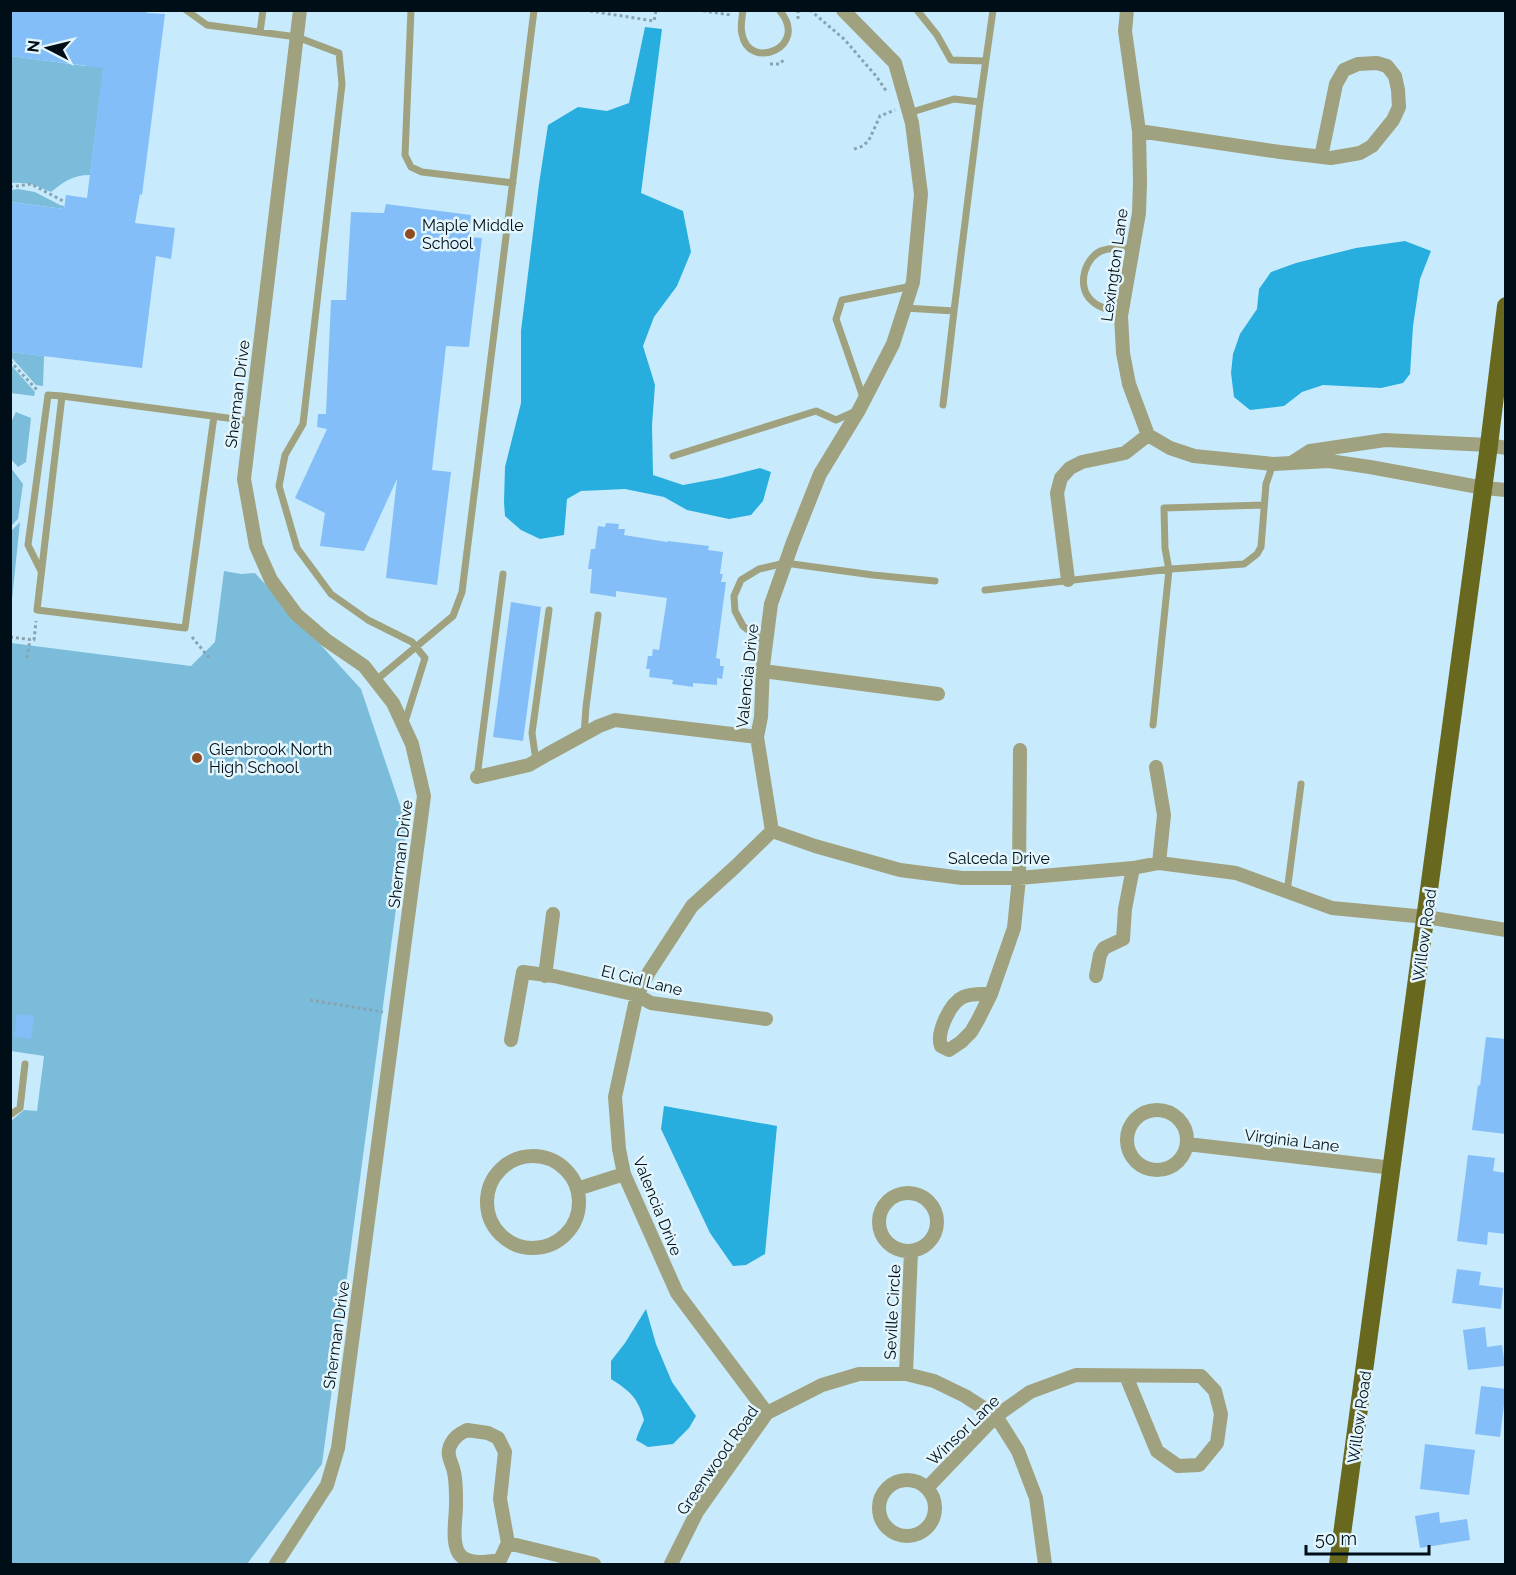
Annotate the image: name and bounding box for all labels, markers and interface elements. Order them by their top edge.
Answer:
north arrow [18,18,78,78]
text: N [23,39,44,53]
street label: Lexington Lane [1097,207,1132,323]
place label: Maple Middle School [422,216,524,253]
marker: Maple Middle School [403,227,417,241]
street label: Sherman Drive [221,339,254,449]
street label: Valencia Drive [733,623,762,729]
place label: Glenbrook North High School [209,740,332,777]
marker: Glenbrook North High School [190,751,204,765]
street label: Sherman Drive [384,799,417,909]
street label: Salceda Drive [948,849,1050,868]
street label: Willow Road [1409,888,1440,983]
street label: El Cid Lane [599,961,684,1000]
street label: Virginia Lane [1243,1125,1340,1156]
street label: Valencia Drive [629,1154,686,1258]
street label: Seville Circle [881,1264,904,1360]
street label: Sherman Drive [319,1280,353,1390]
street label: Willow Road [1344,1370,1375,1465]
street label: Winsor Lane [923,1391,1003,1469]
street label: Greenwood Road [673,1402,762,1519]
scale bar [1306,1518,1429,1556]
text: 50 m [1315,1528,1357,1549]

